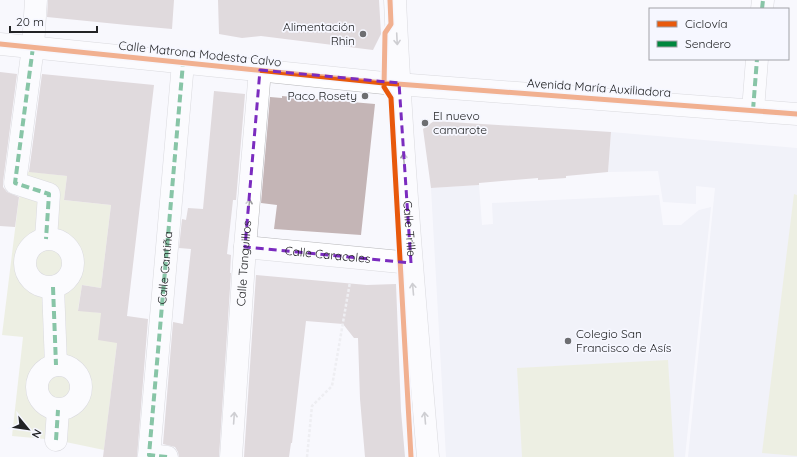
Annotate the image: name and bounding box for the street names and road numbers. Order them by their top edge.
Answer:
street label: Calle Matrona Modesta Calvo [118,37,282,70]
street label: Avenida María Auxiliadora [526,75,672,100]
street label: Calle Trille [400,200,419,257]
street label: Calle Tanguillos [233,220,254,307]
street label: Calle Cantiña [154,230,175,305]
street label: Calle Caracoles [284,243,372,266]

